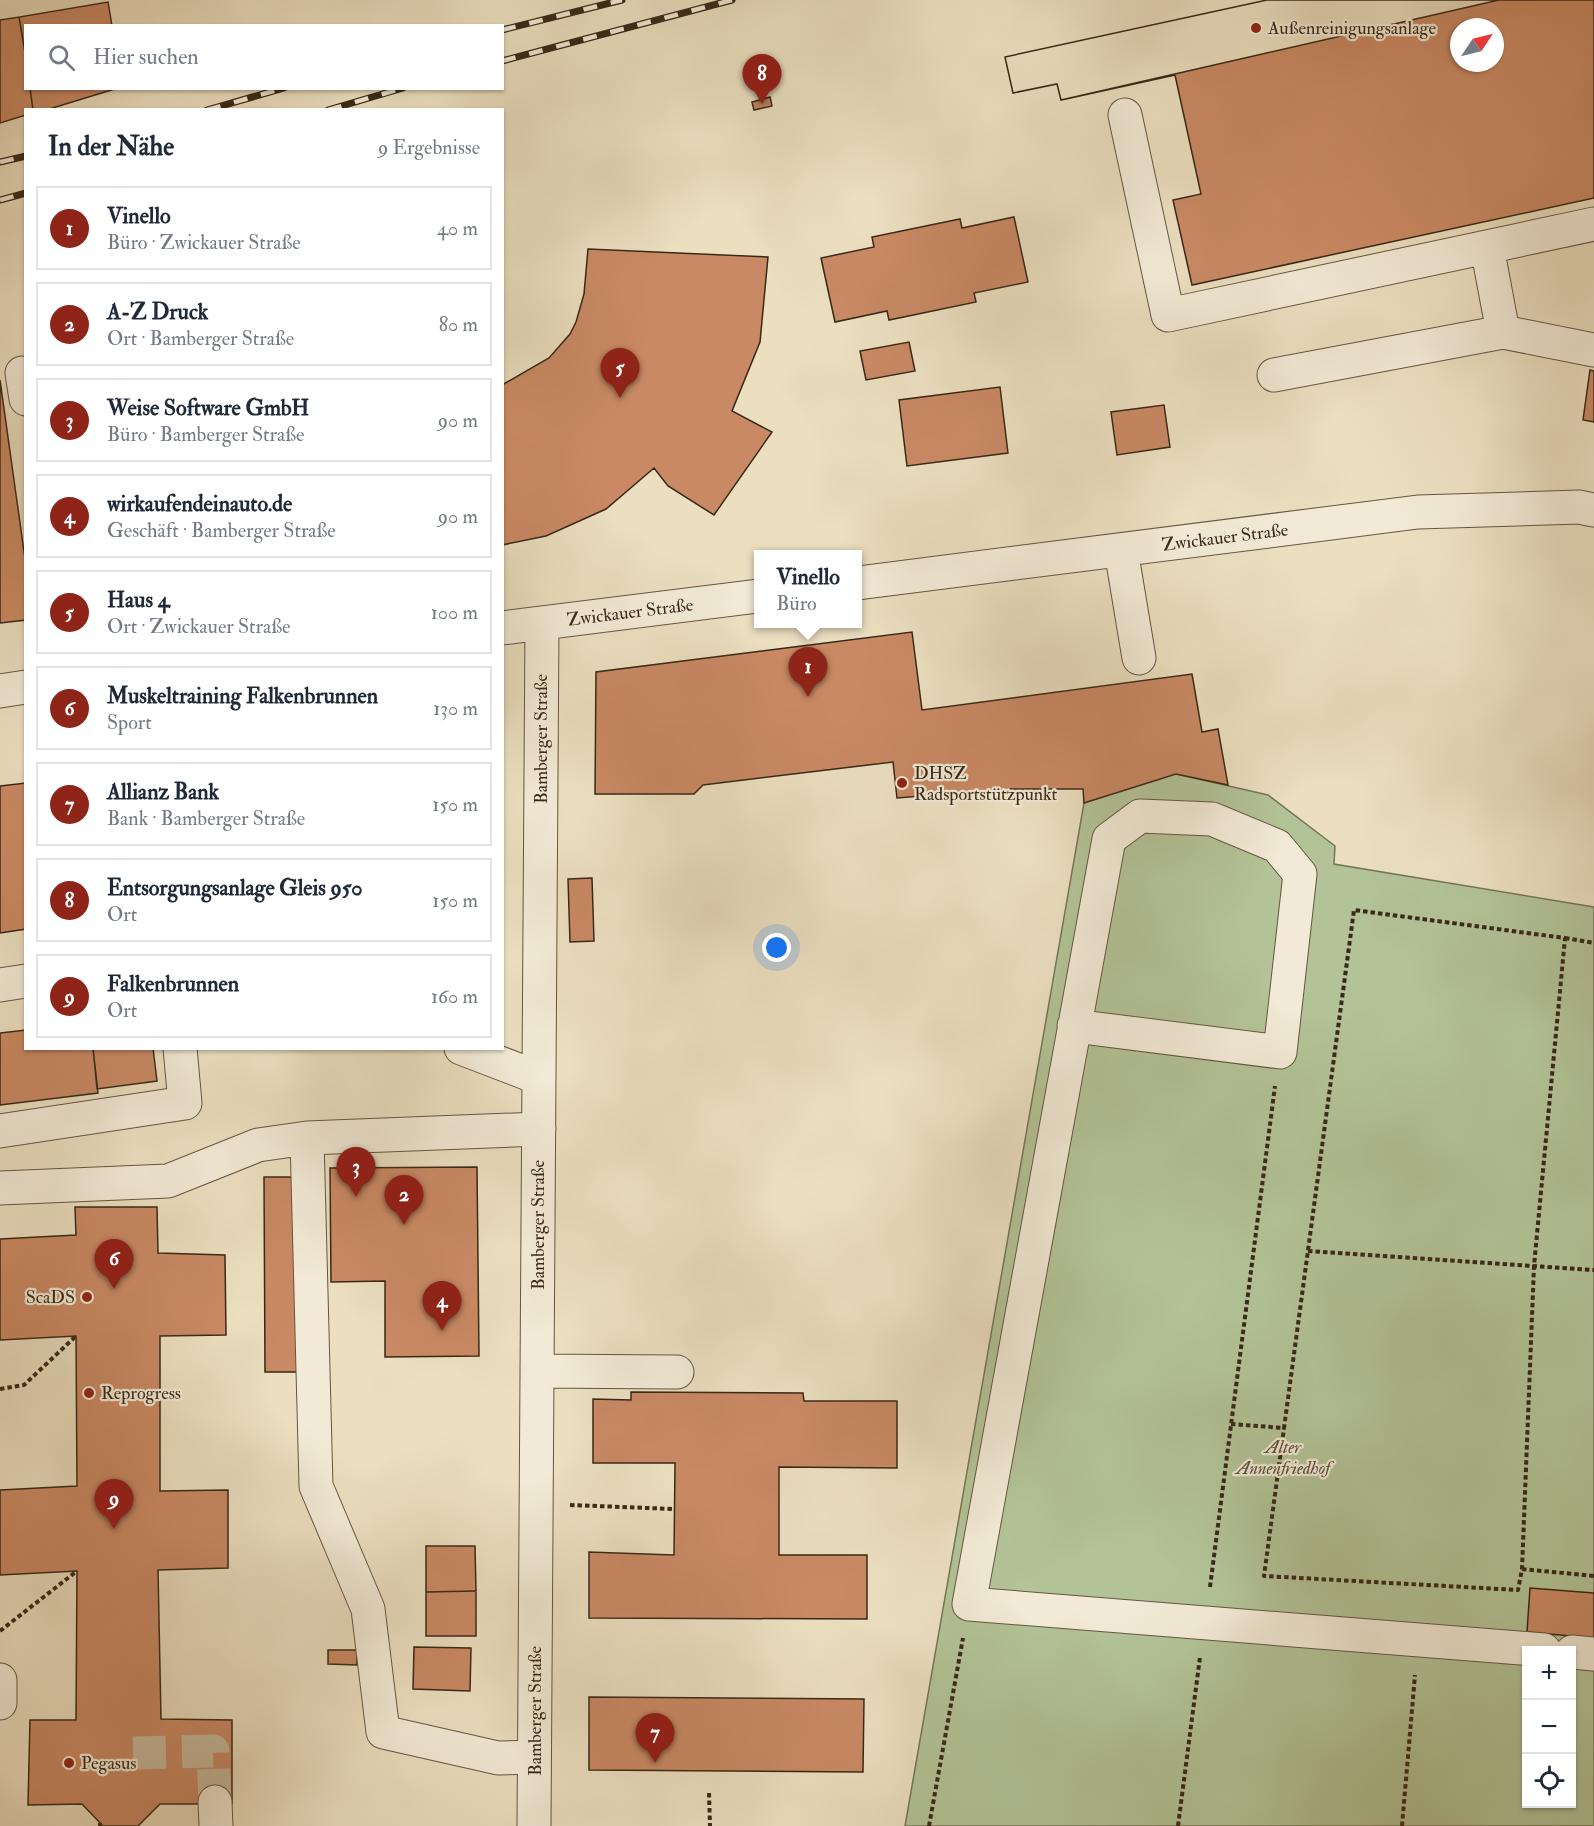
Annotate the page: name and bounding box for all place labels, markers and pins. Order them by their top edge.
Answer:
place label: Außenreinigungsanlage [1267,17,1436,40]
marker: Außenreinigungsanlage [1249,21,1263,35]
pin: 8 [742,54,782,104]
pin: 5 [600,348,640,398]
pin: 1 [788,648,828,697]
place label: DHSZ Radsportstützpunkt [914,762,1057,806]
marker: DHSZ Radsportstützpunkt [895,776,909,790]
pin: 3 [336,1148,376,1197]
pin: 2 [384,1176,424,1225]
pin: 6 [94,1240,134,1289]
pin: 4 [422,1282,462,1331]
place label: ScaDS [26,1286,75,1309]
marker: ScaDS [80,1290,94,1304]
place label: Reprogress [101,1382,181,1405]
marker: Reprogress [82,1386,96,1400]
pin: 9 [94,1480,134,1529]
pin: 7 [636,1714,674,1763]
place label: Pegasus [81,1752,137,1775]
marker: Pegasus [62,1756,76,1770]

